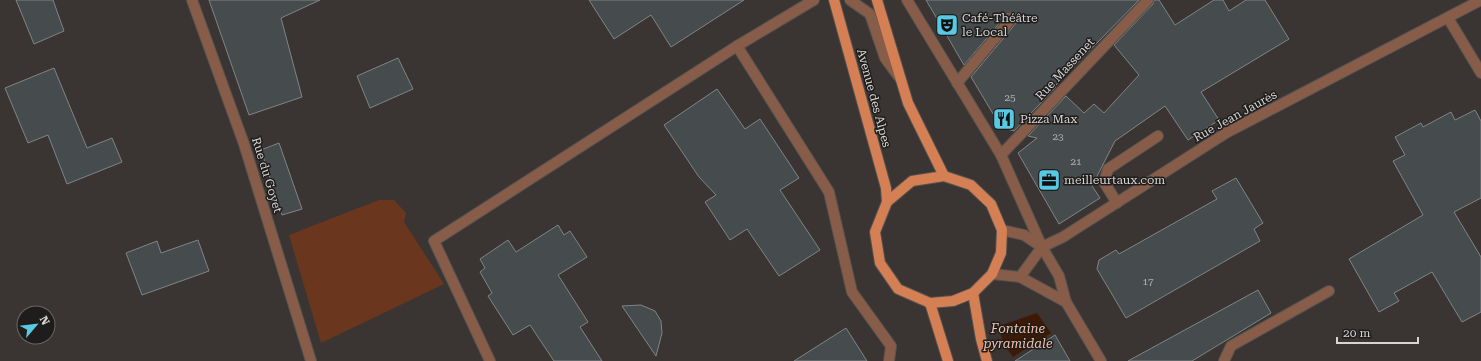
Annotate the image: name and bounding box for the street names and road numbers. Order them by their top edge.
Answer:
street label: Rue Massenet [1033,35,1098,103]
street label: Avenue des Alpes [854,47,894,149]
street label: Rue Jean Jaurès [1191,87,1279,145]
street label: Rue du Goyet [249,136,285,215]

